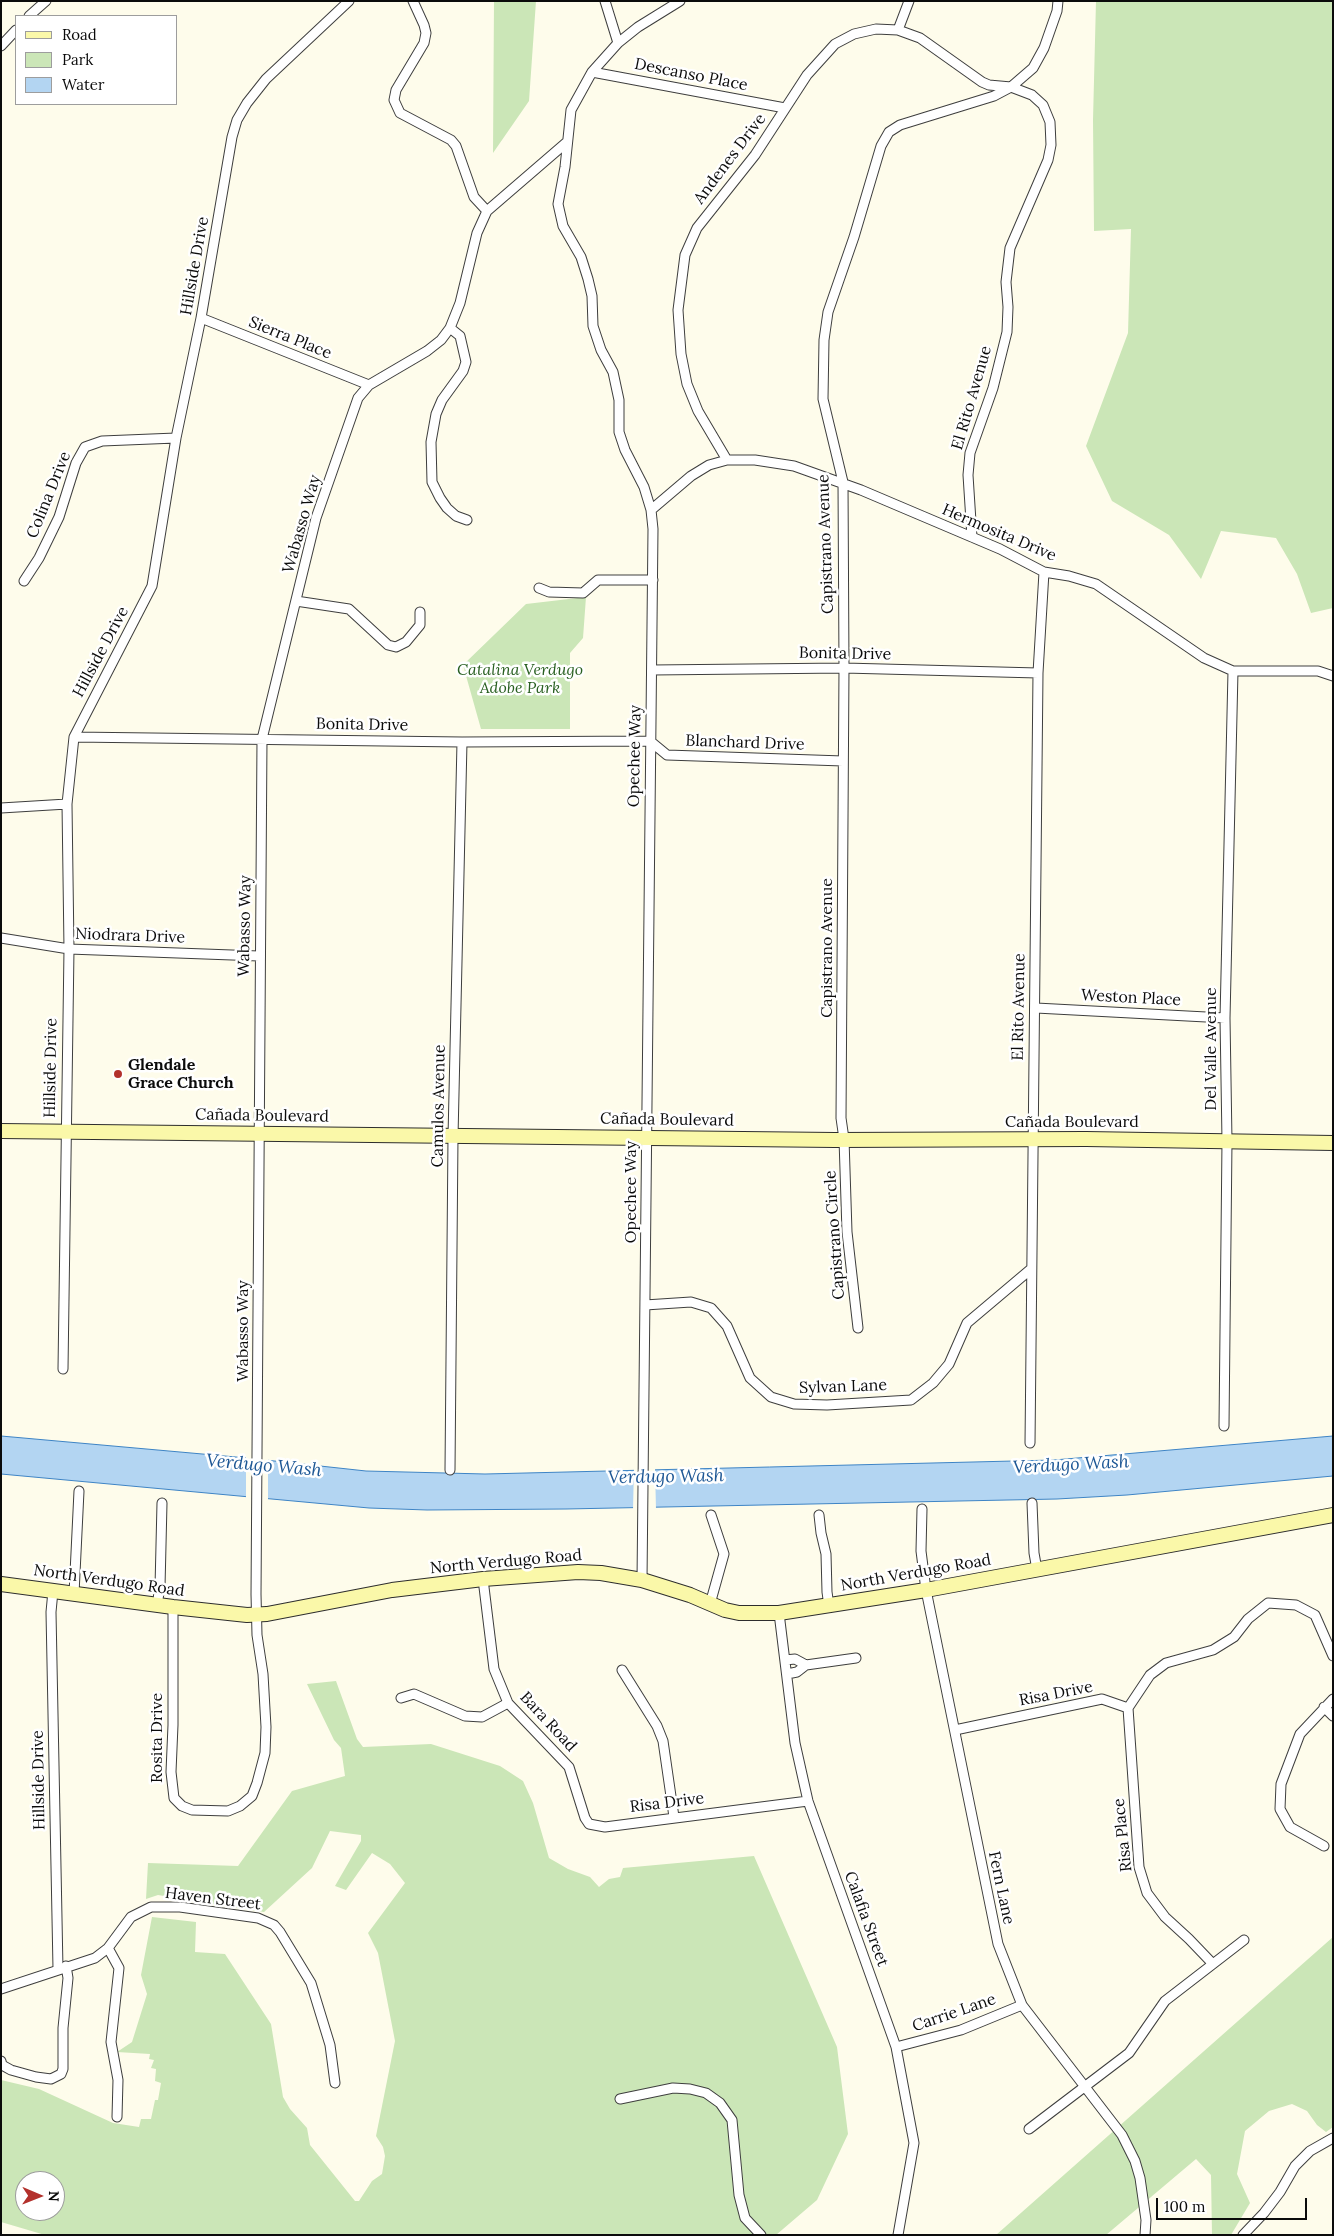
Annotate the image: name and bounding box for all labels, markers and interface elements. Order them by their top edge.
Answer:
legend [15,15,178,105]
text: Road [62,25,97,44]
text: Park [62,50,93,69]
street label: Descanso Place [633,55,749,95]
text: Water [62,75,104,94]
street label: Andenes Drive [690,110,770,208]
street label: Hillside Drive [177,215,213,317]
street label: Sierra Place [246,313,334,363]
street label: El Rito Avenue [948,344,996,452]
street label: Colina Drive [23,449,75,541]
street label: Wabasso Way [279,473,325,575]
street label: Capistrano Avenue [814,474,838,614]
street label: Hermosita Drive [939,500,1059,566]
street label: Hillside Drive [69,603,133,701]
street label: Bonita Drive [799,644,891,664]
park label: Catalina Verdugo Adobe Park [457,660,583,698]
street label: Opechee Way [625,705,645,807]
street label: Bonita Drive [316,715,408,735]
street label: Blanchard Drive [685,731,805,755]
street label: Wabasso Way [235,875,255,977]
street label: Capistrano Avenue [817,878,837,1018]
street label: Niodrara Drive [75,924,185,948]
street label: El Rito Avenue [1008,953,1030,1061]
street label: Weston Place [1080,986,1182,1010]
street label: Del Valle Avenue [1201,987,1221,1111]
street label: Hillside Drive [41,1018,61,1118]
street label: Camulos Avenue [428,1044,450,1168]
place label: Glendale Grace Church [128,1055,234,1093]
marker: Glendale Grace Church [112,1068,124,1080]
street label: Cañada Boulevard [195,1105,329,1127]
street label: Cañada Boulevard [600,1109,734,1131]
street label: Cañada Boulevard [1005,1112,1139,1132]
street label: Opechee Way [621,1141,641,1243]
street label: Capistrano Circle [821,1170,849,1300]
street label: Wabasso Way [233,1280,253,1382]
street label: Sylvan Lane [799,1376,887,1398]
water label: Verdugo Wash [205,1450,323,1482]
water label: Verdugo Wash [1012,1451,1130,1479]
water label: Verdugo Wash [608,1465,724,1489]
street label: North Verdugo Road [429,1546,583,1578]
street label: North Verdugo Road [839,1550,993,1596]
street label: North Verdugo Road [32,1561,186,1601]
street label: Risa Drive [1018,1677,1094,1711]
street label: Bara Road [516,1688,580,1756]
street label: Rosita Drive [147,1693,167,1783]
street label: Hillside Drive [29,1730,49,1830]
street label: Risa Drive [629,1789,705,1817]
street label: Risa Place [1110,1797,1136,1873]
street label: Fern Lane [984,1850,1018,1926]
street label: Calafia Street [840,1869,892,1969]
street label: Haven Street [164,1884,262,1914]
street label: Carrie Lane [910,1990,998,2036]
north arrow [15,2171,65,2221]
scale bar [1159,2188,1310,2220]
text: N [45,2191,63,2202]
text: 100 m [1164,2197,1205,2216]

